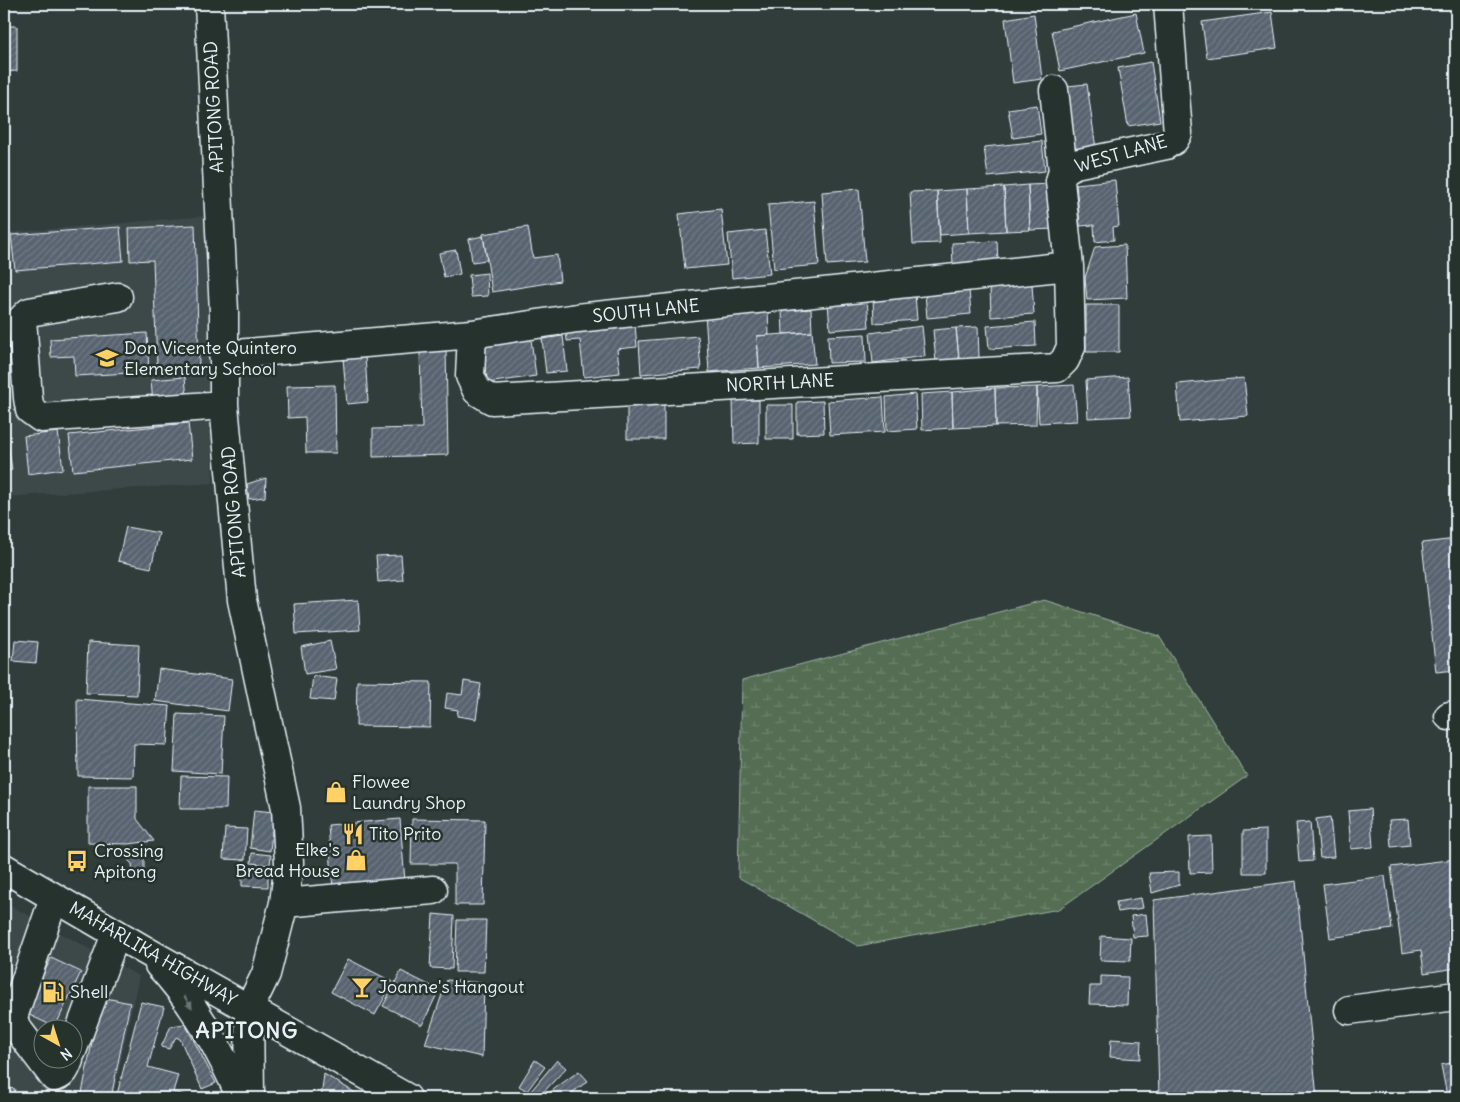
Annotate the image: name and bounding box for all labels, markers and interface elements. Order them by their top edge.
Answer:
street label: APITONG ROAD [199,40,228,174]
street label: WEST LANE [1072,129,1170,178]
street label: SOUTH LANE [591,293,700,328]
place label: Don Vicente Quintero Elementary School [124,336,297,380]
school or university icon: Don Vicente Quintero Elementary School [94,345,120,371]
street label: NORTH LANE [725,368,835,397]
street label: APITONG ROAD [216,445,251,579]
place label: Flowee Laundry Shop [352,770,466,814]
shop icon: Flowee Laundry Shop [323,779,349,805]
restaurant icon: Tito Prito [340,821,366,847]
place label: Tito Prito [369,822,441,845]
place label: Elke's Bread House [235,838,340,882]
place label: Crossing Apitong [94,839,164,883]
shop icon: Elke's Bread House [343,847,369,873]
bus stop icon: Crossing Apitong [64,848,90,874]
street label: MAHARLIKA HIGHWAY [65,896,241,1011]
bar icon: Joanne's Hangout [349,974,375,1000]
place label: Joanne's Hangout [378,975,524,998]
fuel station icon: Shell [40,979,66,1005]
place label: Shell [70,980,108,1003]
one-way arrow [183,996,193,1009]
district label: APITONG [196,1016,298,1044]
north arrow [32,1020,82,1070]
text: N [57,1044,76,1064]

